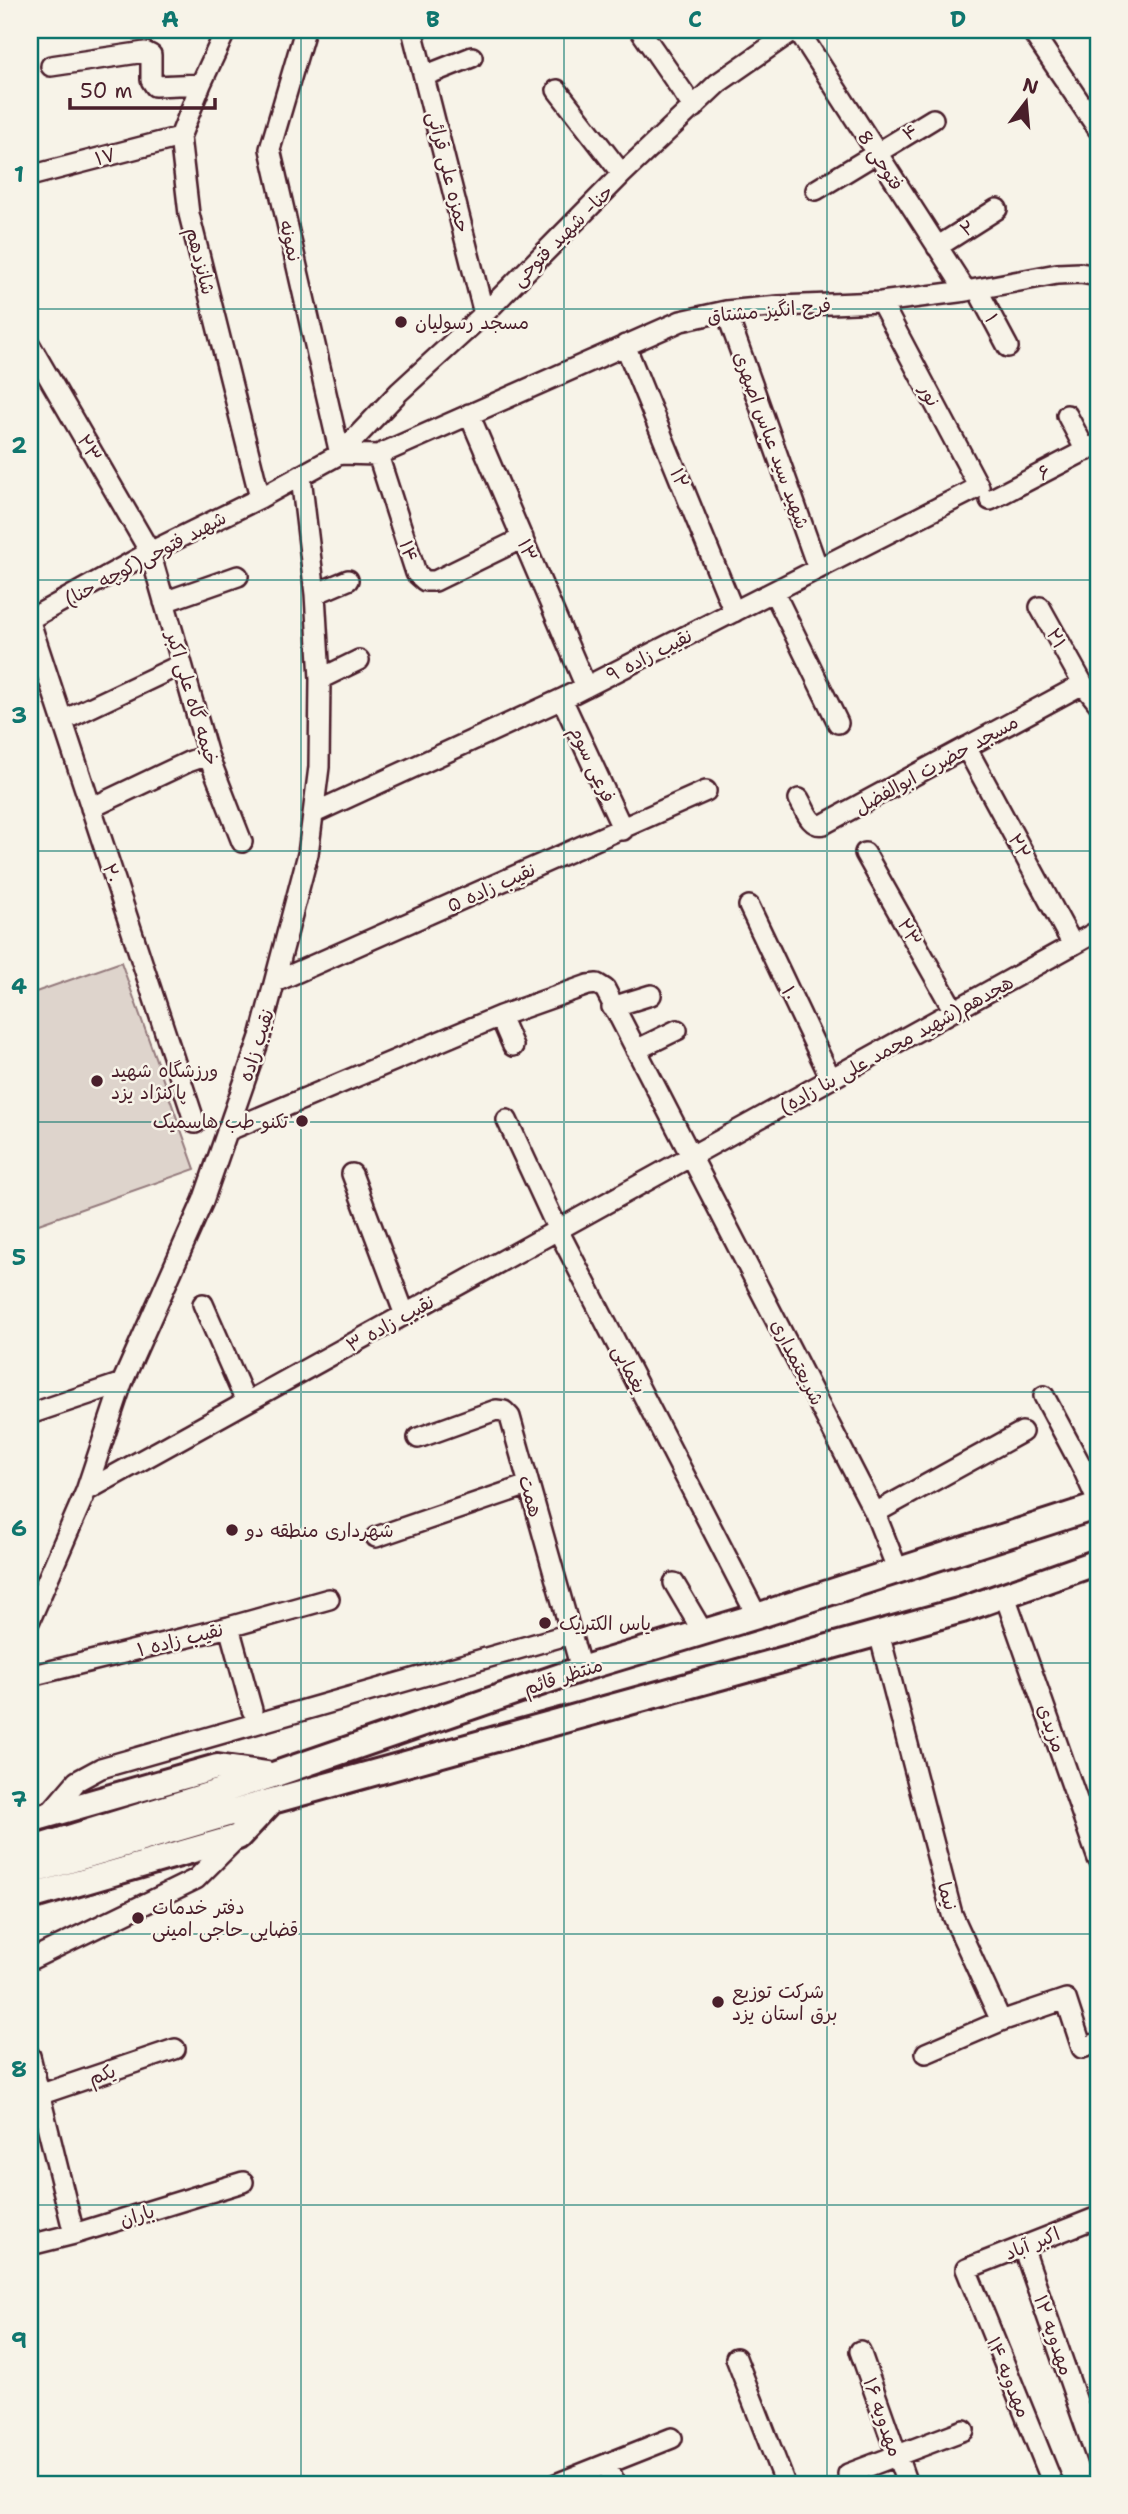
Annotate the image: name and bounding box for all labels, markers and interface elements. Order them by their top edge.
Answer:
text: A [161,4,179,34]
text: B [426,4,440,34]
text: C [688,4,702,34]
text: D [950,4,966,34]
scale bar [70,66,215,110]
north arrow [992,66,1062,136]
text: N [1020,72,1041,100]
text: 50 m [80,77,133,105]
street label: حمزه علی قرائی [421,109,476,235]
street label: ۴ [898,118,923,147]
street label: فتوحی 8 [852,125,909,195]
street label: ۱۷ [92,142,118,171]
text: 1 [14,159,24,189]
street label: حنا- شهید فتوحی [506,179,619,292]
street label: ۲ [955,214,979,242]
street label: نمونه [273,217,308,265]
street label: شانزدهم [178,225,221,298]
street label: فرح انگیز مشتاق [706,293,832,328]
street label: ۱ [979,309,1004,327]
place label: مسجد رسولیان [415,310,529,335]
marker: مسجد رسولیان [393,314,409,330]
street label: شهید سید عباس اصهری [728,348,815,532]
street label: نور [913,379,946,411]
text: 2 [11,430,27,460]
street label: ۲۳ [72,430,107,467]
street label: ۶ [1033,459,1055,486]
street label: ۱۲ [664,464,695,492]
street label: (کوچه حنا)شهید فتوحی [60,505,231,612]
street label: ۱۳ [512,535,543,565]
street label: ۱۴ [393,537,424,565]
street label: نقیب زاده ۹ [602,623,696,688]
street label: ۲۱ [1041,624,1072,653]
street label: خیمه گاه علی اکبر [160,626,225,768]
text: 3 [11,700,27,730]
street label: مسجد حضرت ابوالفضل [850,709,1023,820]
street label: فرعی سوم [562,722,621,807]
street label: ۲۲ [1002,829,1037,863]
street label: نقیب زاده ۵ [443,857,539,918]
street label: ۲۰ [97,860,126,886]
street label: ۲۳ [892,914,927,951]
street label: هجدهم(شهید محمد علی بنا زاده) [775,969,1019,1121]
text: 4 [11,971,27,1001]
street label: ۱۰ [775,982,804,1004]
street label: نقیب زاده [233,1006,280,1085]
place label: ورزشگاه شهید پاکنژاد یزد [111,1058,218,1105]
marker: ورزشگاه شهید پاکنژاد یزد [89,1073,105,1089]
place label: تکنو طب هاسمیک [153,1109,288,1134]
marker: تکنو طب هاسمیک [294,1113,310,1129]
text: 5 [12,1242,26,1272]
street label: نقیب زاده ۳ [342,1289,439,1358]
street label: شریعتمداری [765,1315,830,1409]
street label: یغمایی [607,1341,652,1398]
street label: همت [513,1472,548,1520]
text: 6 [11,1513,27,1543]
place label: شهرداری منطقه دو [244,1518,394,1543]
marker: شهرداری منطقه دو [224,1522,240,1538]
place label: یاس الکتریک [559,1611,651,1636]
marker: یاس الکتریک [537,1615,553,1631]
street label: نقیب زاده ۱ [134,1617,226,1662]
street label: منتظر قائم [520,1652,607,1703]
street label: مزیدی [1032,1701,1071,1756]
text: 7 [11,1784,27,1814]
street label: نیما [932,1879,963,1913]
place label: دفتر خدمات قضایی حاجی امینی [152,1895,298,1942]
marker: دفتر خدمات قضایی حاجی امینی [130,1910,146,1926]
place label: شرکت توزیع برق استان یزد [732,1979,837,2026]
marker: شرکت توزیع برق استان یزد [710,1994,726,2010]
text: 8 [11,2054,27,2084]
street label: یکم [85,2058,120,2093]
street label: باران [117,2198,157,2233]
street label: اکبر آباد [1001,2221,1064,2266]
street label: مهدویه ۱۲ [1028,2292,1079,2379]
text: 9 [11,2325,27,2355]
street label: مهدویه ۱۴ [981,2333,1036,2421]
street label: مهدویه ۱۶ [857,2374,908,2460]

